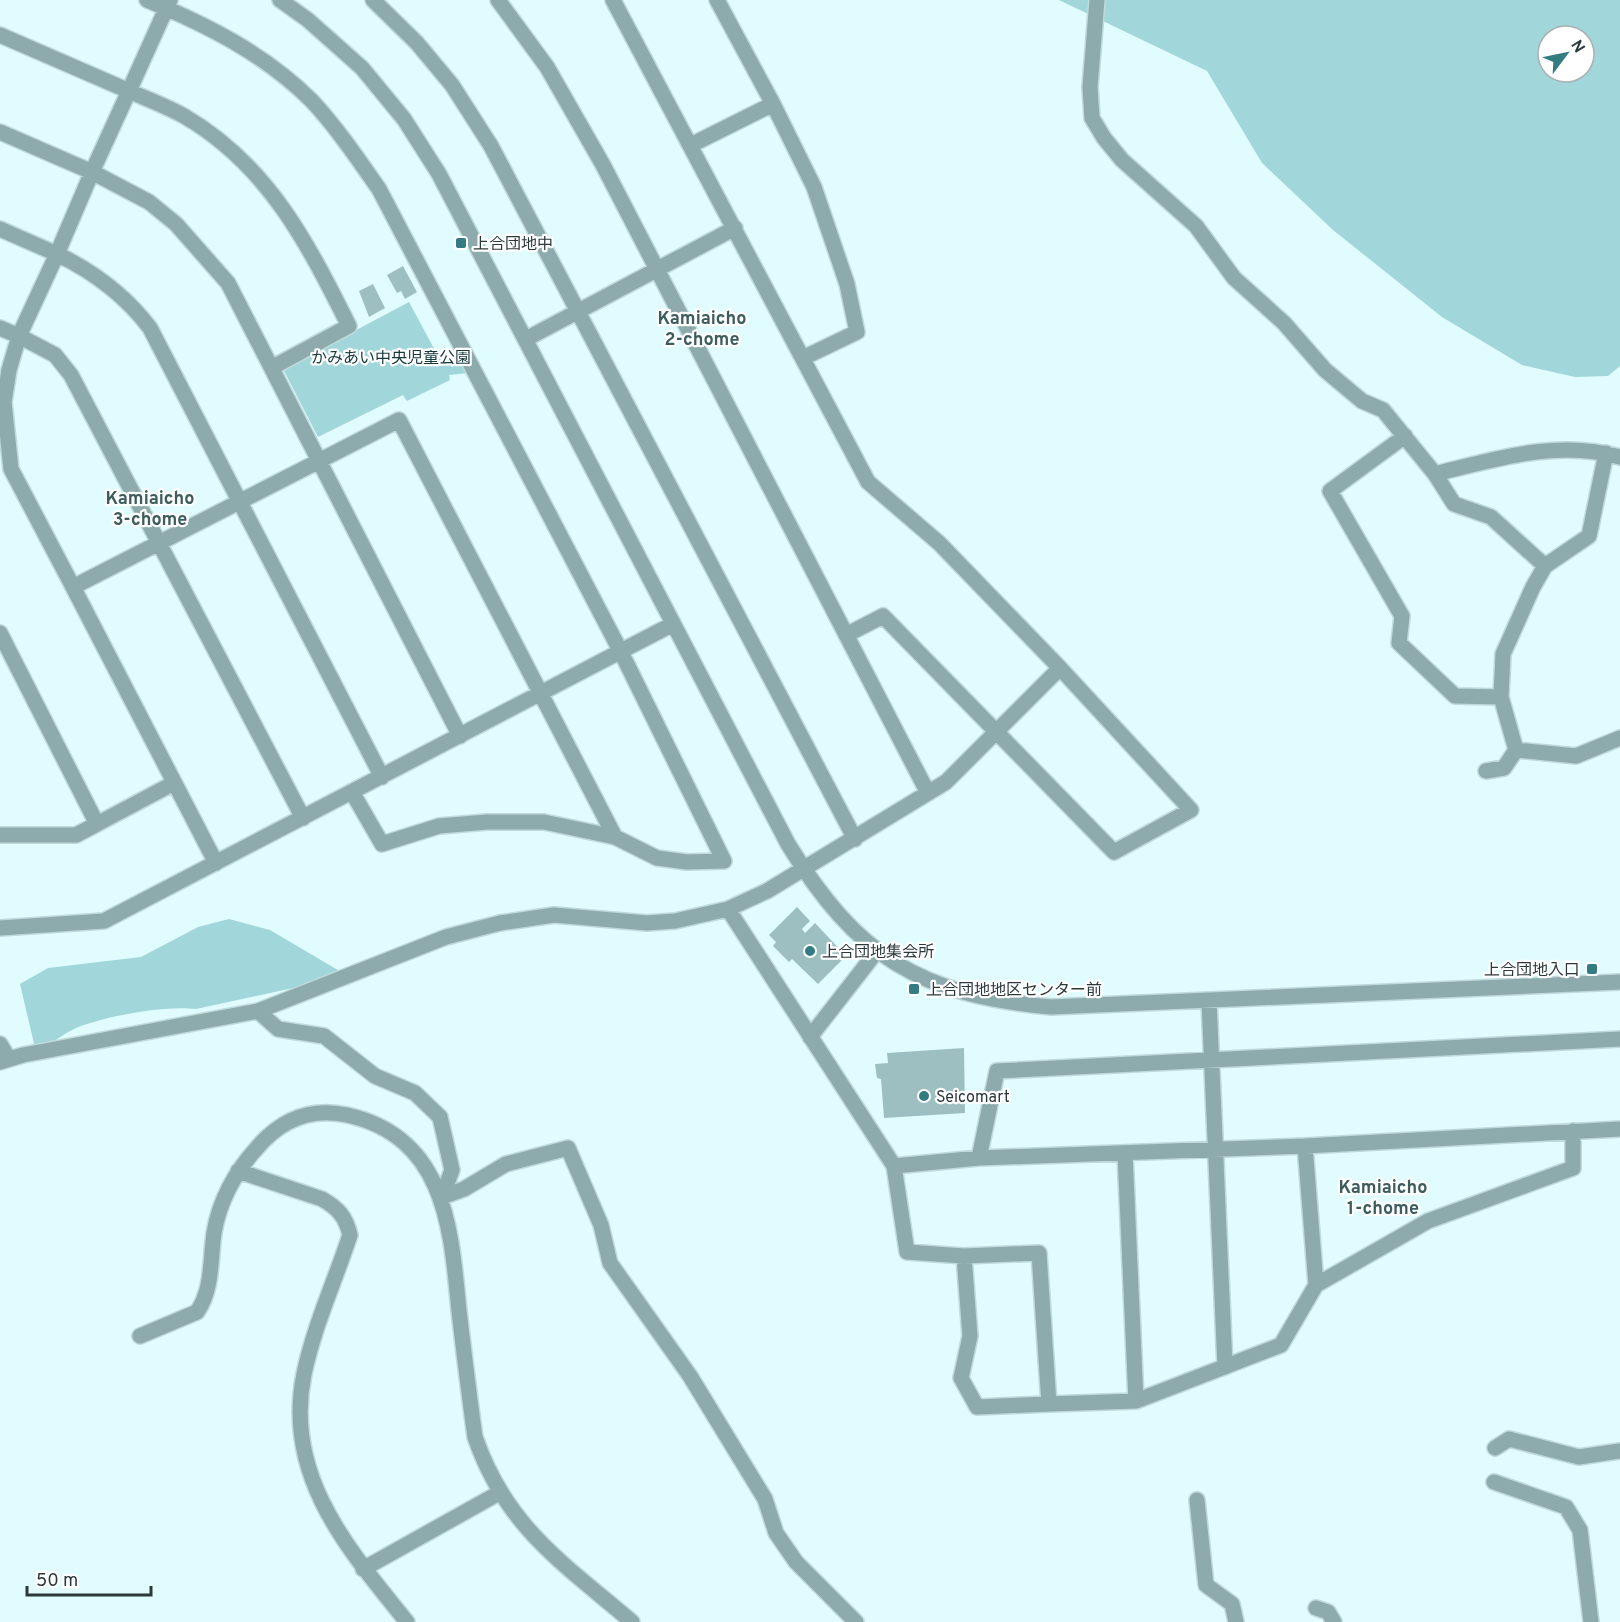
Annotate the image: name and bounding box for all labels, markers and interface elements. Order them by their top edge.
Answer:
north arrow [1536,24,1596,84]
text: N [1565,37,1589,57]
place label: 上合団地中 [473,235,553,255]
marker: 上合団地中 [454,236,468,250]
district label: Kamiaicho 2-chome [657,308,747,352]
park label: かみあい中央児童公園 [311,349,471,369]
district label: Kamiaicho 3-chome [105,488,195,532]
place label: 上合団地集会所 [822,943,934,963]
marker: 上合団地集会所 [803,944,817,958]
place label: 上合団地入口 [1484,961,1580,981]
marker: 上合団地入口 [1585,962,1599,976]
place label: 上合団地地区センター前 [926,981,1102,1001]
marker: 上合団地地区センター前 [907,982,921,996]
place label: Seicomart [936,1088,1010,1108]
marker: Seicomart [917,1089,931,1103]
district label: Kamiaicho 1-chome [1338,1177,1428,1221]
scale bar [27,1559,152,1597]
text: 50 m [36,1570,78,1593]

